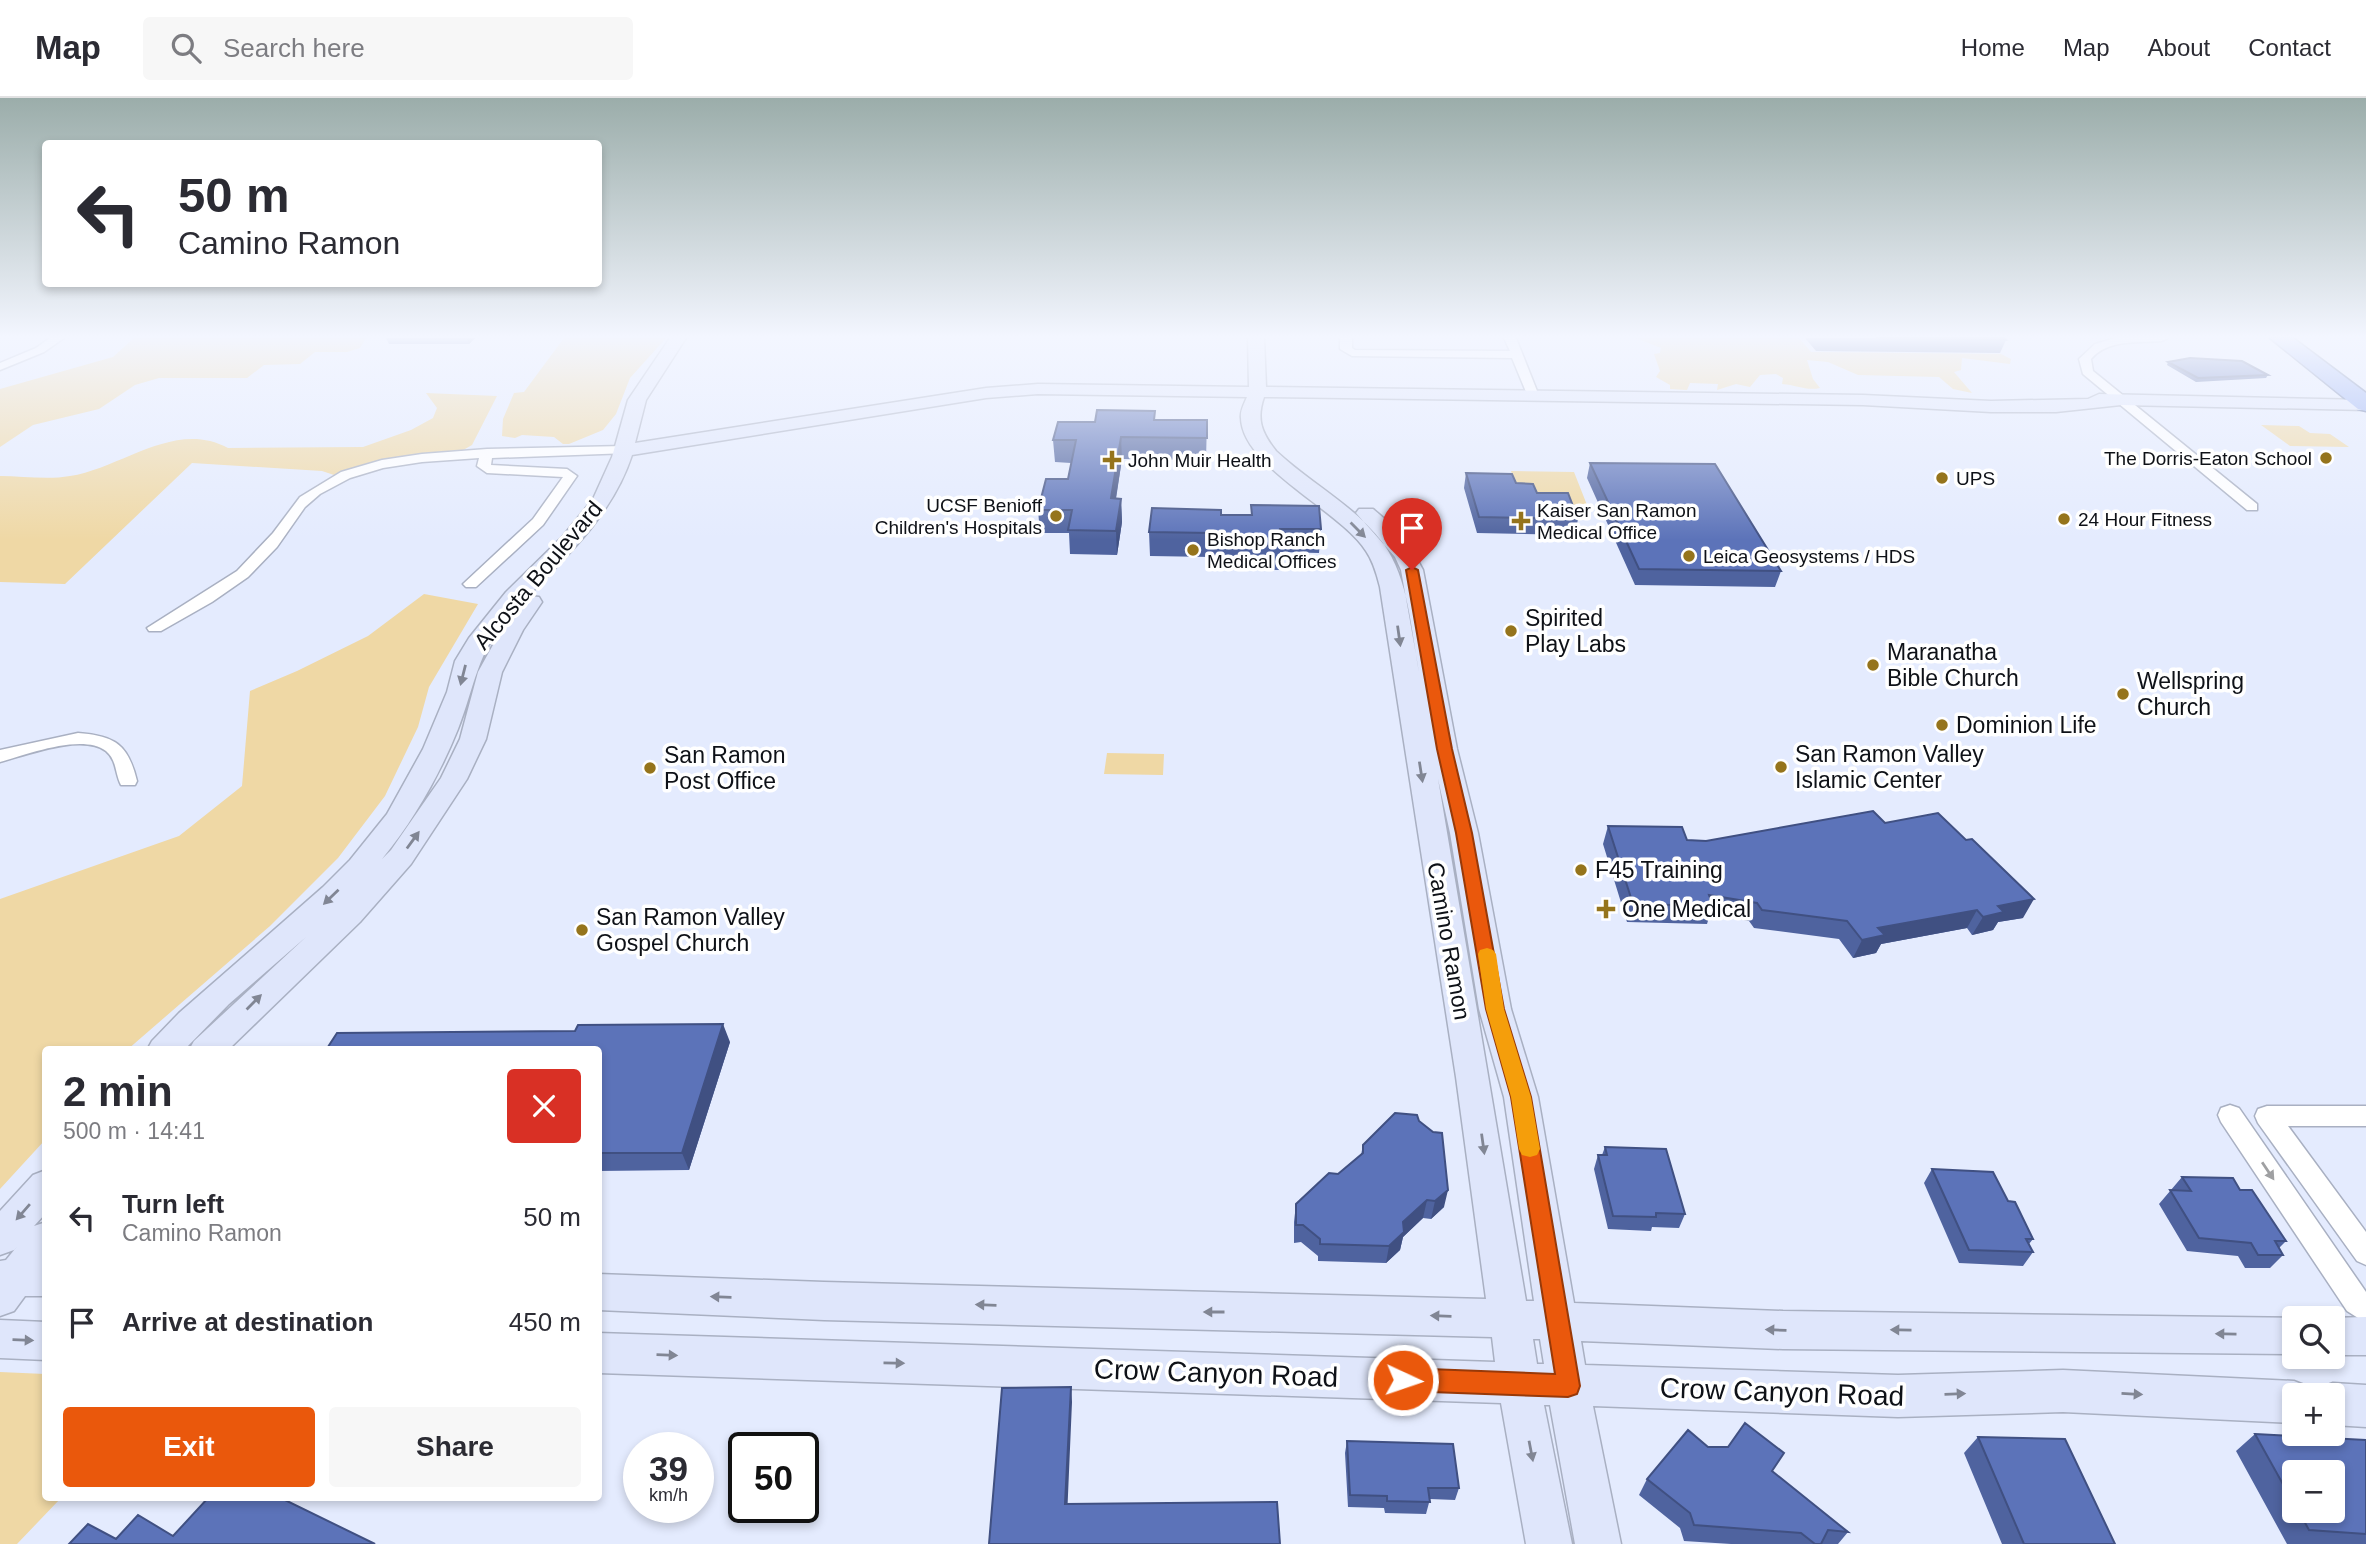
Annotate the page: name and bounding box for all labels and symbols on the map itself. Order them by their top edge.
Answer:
place label: The Dorris-Eaton School [2104,448,2312,469]
marker: John Muir Health [1102,450,1122,470]
place label: John Muir Health [1128,450,1272,471]
marker: The Dorris-Eaton School [2318,450,2334,466]
place label: UPS [1956,468,1995,489]
marker: UPS [1934,470,1950,486]
place label: UCSF Benioff Children's Hospitals [875,495,1043,538]
street label: Alcosta Boulevard [468,496,608,654]
pin [1382,498,1442,570]
place label: Kaiser San Ramon Medical Office [1537,500,1696,543]
marker: UCSF Benioff Children's Hospitals [1048,508,1064,524]
place label: 24 Hour Fitness [2078,509,2212,530]
marker: Kaiser San Ramon Medical Office [1511,511,1531,531]
marker: 24 Hour Fitness [2056,511,2072,527]
one-way arrow [1349,521,1366,537]
place label: Bishop Ranch Medical Offices [1207,529,1337,572]
marker: Bishop Ranch Medical Offices [1185,542,1201,558]
place label: Leica Geosystems / HDS [1703,546,1915,567]
marker: Leica Geosystems / HDS [1681,548,1697,564]
place label: Spirited Play Labs [1525,605,1626,657]
marker: Spirited Play Labs [1503,623,1519,639]
one-way arrow [1394,625,1405,647]
place label: Maranatha Bible Church [1887,639,2019,691]
marker: Maranatha Bible Church [1865,657,1881,673]
one-way arrow [457,664,468,686]
place label: Wellspring Church [2137,668,2244,720]
marker: Wellspring Church [2115,686,2131,702]
place label: Dominion Life [1956,712,2097,738]
marker: Dominion Life [1934,717,1950,733]
place label: San Ramon Valley Islamic Center [1795,741,1984,793]
place label: San Ramon Post Office [664,742,785,794]
marker: San Ramon Valley Islamic Center [1773,759,1789,775]
marker: San Ramon Post Office [642,760,658,776]
one-way arrow [1416,761,1427,783]
one-way arrow [406,831,420,849]
place label: F45 Training [1595,857,1723,883]
street label: Camino Ramon [1422,860,1476,1022]
marker: F45 Training [1573,862,1589,878]
one-way arrow [322,889,339,906]
place label: One Medical [1622,896,1751,922]
marker: One Medical [1596,899,1616,919]
place label: San Ramon Valley Gospel Church [596,904,785,956]
marker: San Ramon Valley Gospel Church [574,922,590,938]
one-way arrow [246,994,262,1011]
one-way arrow [1478,1133,1489,1155]
one-way arrow [2261,1162,2275,1180]
one-way arrow [15,1203,31,1221]
one-way arrow [710,1291,732,1302]
one-way arrow [975,1299,997,1310]
one-way arrow [1202,1306,1224,1318]
one-way arrow [1430,1311,1452,1322]
one-way arrow [1764,1324,1786,1335]
one-way arrow [1889,1324,1911,1336]
one-way arrow [2215,1328,2237,1340]
one-way arrow [12,1334,34,1346]
position arrow [1366,1343,1440,1417]
one-way arrow [656,1350,678,1361]
street label: Crow Canyon Road [1093,1353,1339,1393]
one-way arrow [883,1358,905,1369]
street label: Crow Canyon Road [1659,1372,1905,1412]
one-way arrow [1944,1389,1966,1400]
one-way arrow [2121,1389,2143,1400]
speed limit sign: 50 [728,1432,819,1523]
one-way arrow [1526,1440,1537,1462]

